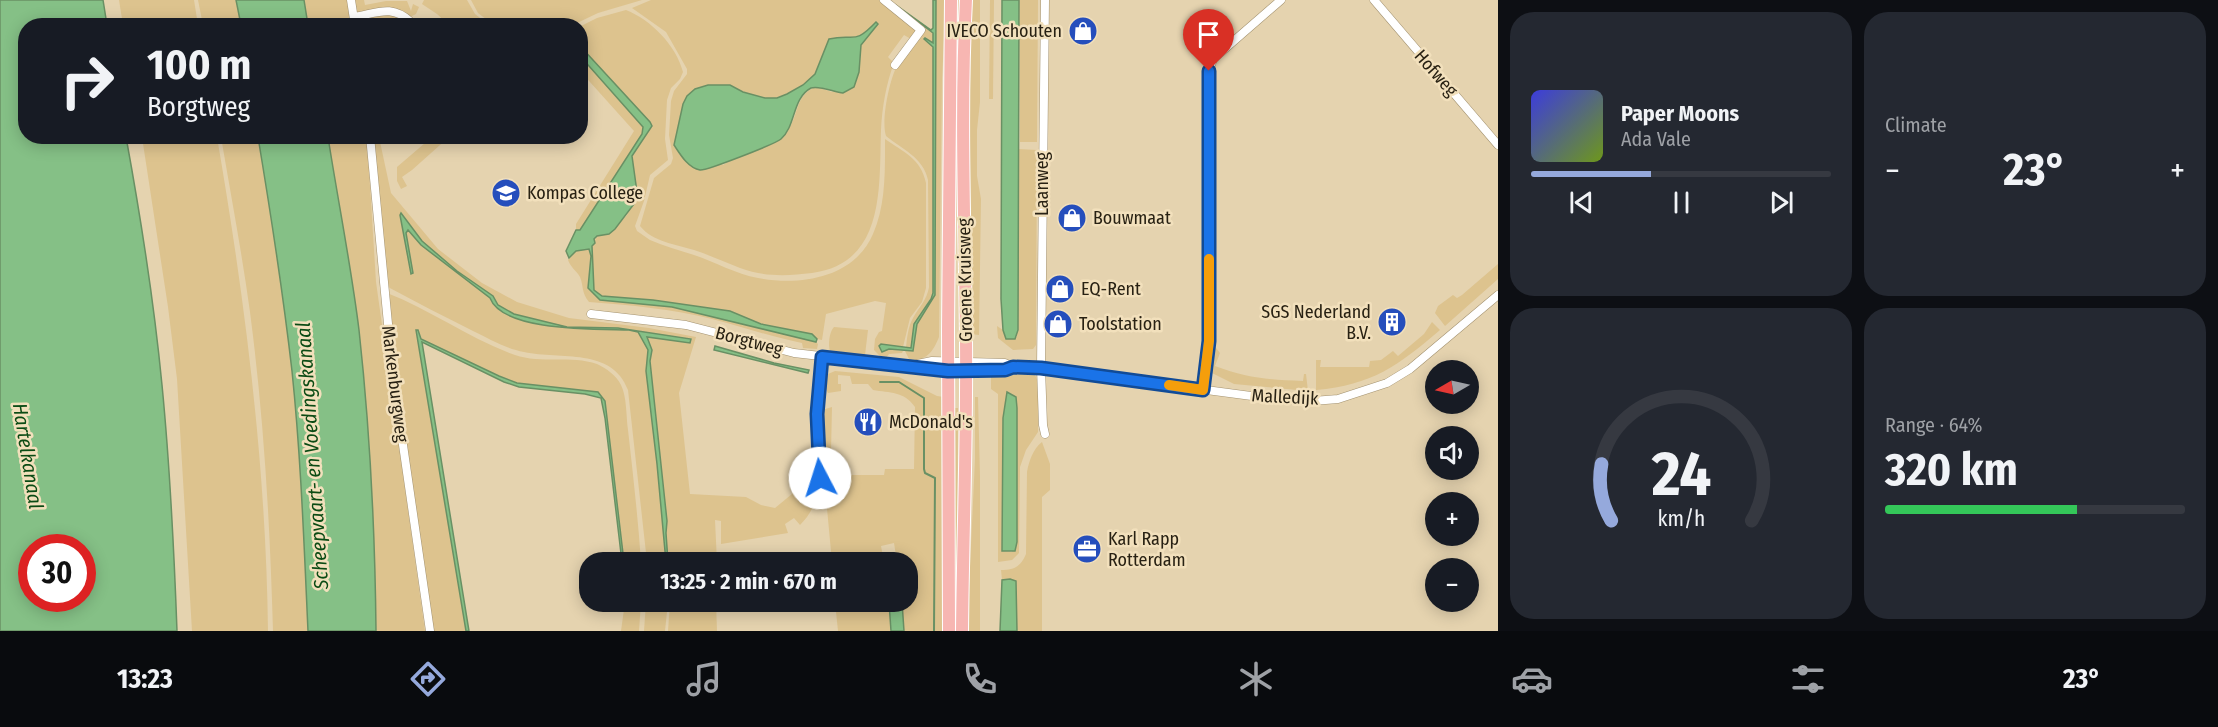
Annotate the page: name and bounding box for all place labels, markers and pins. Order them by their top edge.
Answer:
pin [1183,9,1234,71]
shop icon: IVECO Schouten [1067,15,1099,47]
place label: IVECO Schouten [947,20,1062,42]
school or university icon: Kompas College [490,177,522,209]
place label: Kompas College [527,182,643,204]
shop icon: Bouwmaat [1056,202,1088,234]
place label: Bouwmaat [1093,207,1171,229]
shop icon: EQ-Rent [1044,273,1076,305]
place label: EQ-Rent [1081,278,1141,300]
place label: SGS Nederland B.V. [1261,301,1371,344]
building icon: SGS Nederland B.V. [1376,306,1408,338]
shop icon: Toolstation [1042,308,1074,340]
place label: Toolstation [1079,313,1162,335]
restaurant icon: McDonald's [852,406,884,438]
place label: McDonald's [889,411,973,433]
place label: Karl Rapp Rotterdam [1108,528,1186,571]
office icon: Karl Rapp Rotterdam [1071,533,1103,565]

